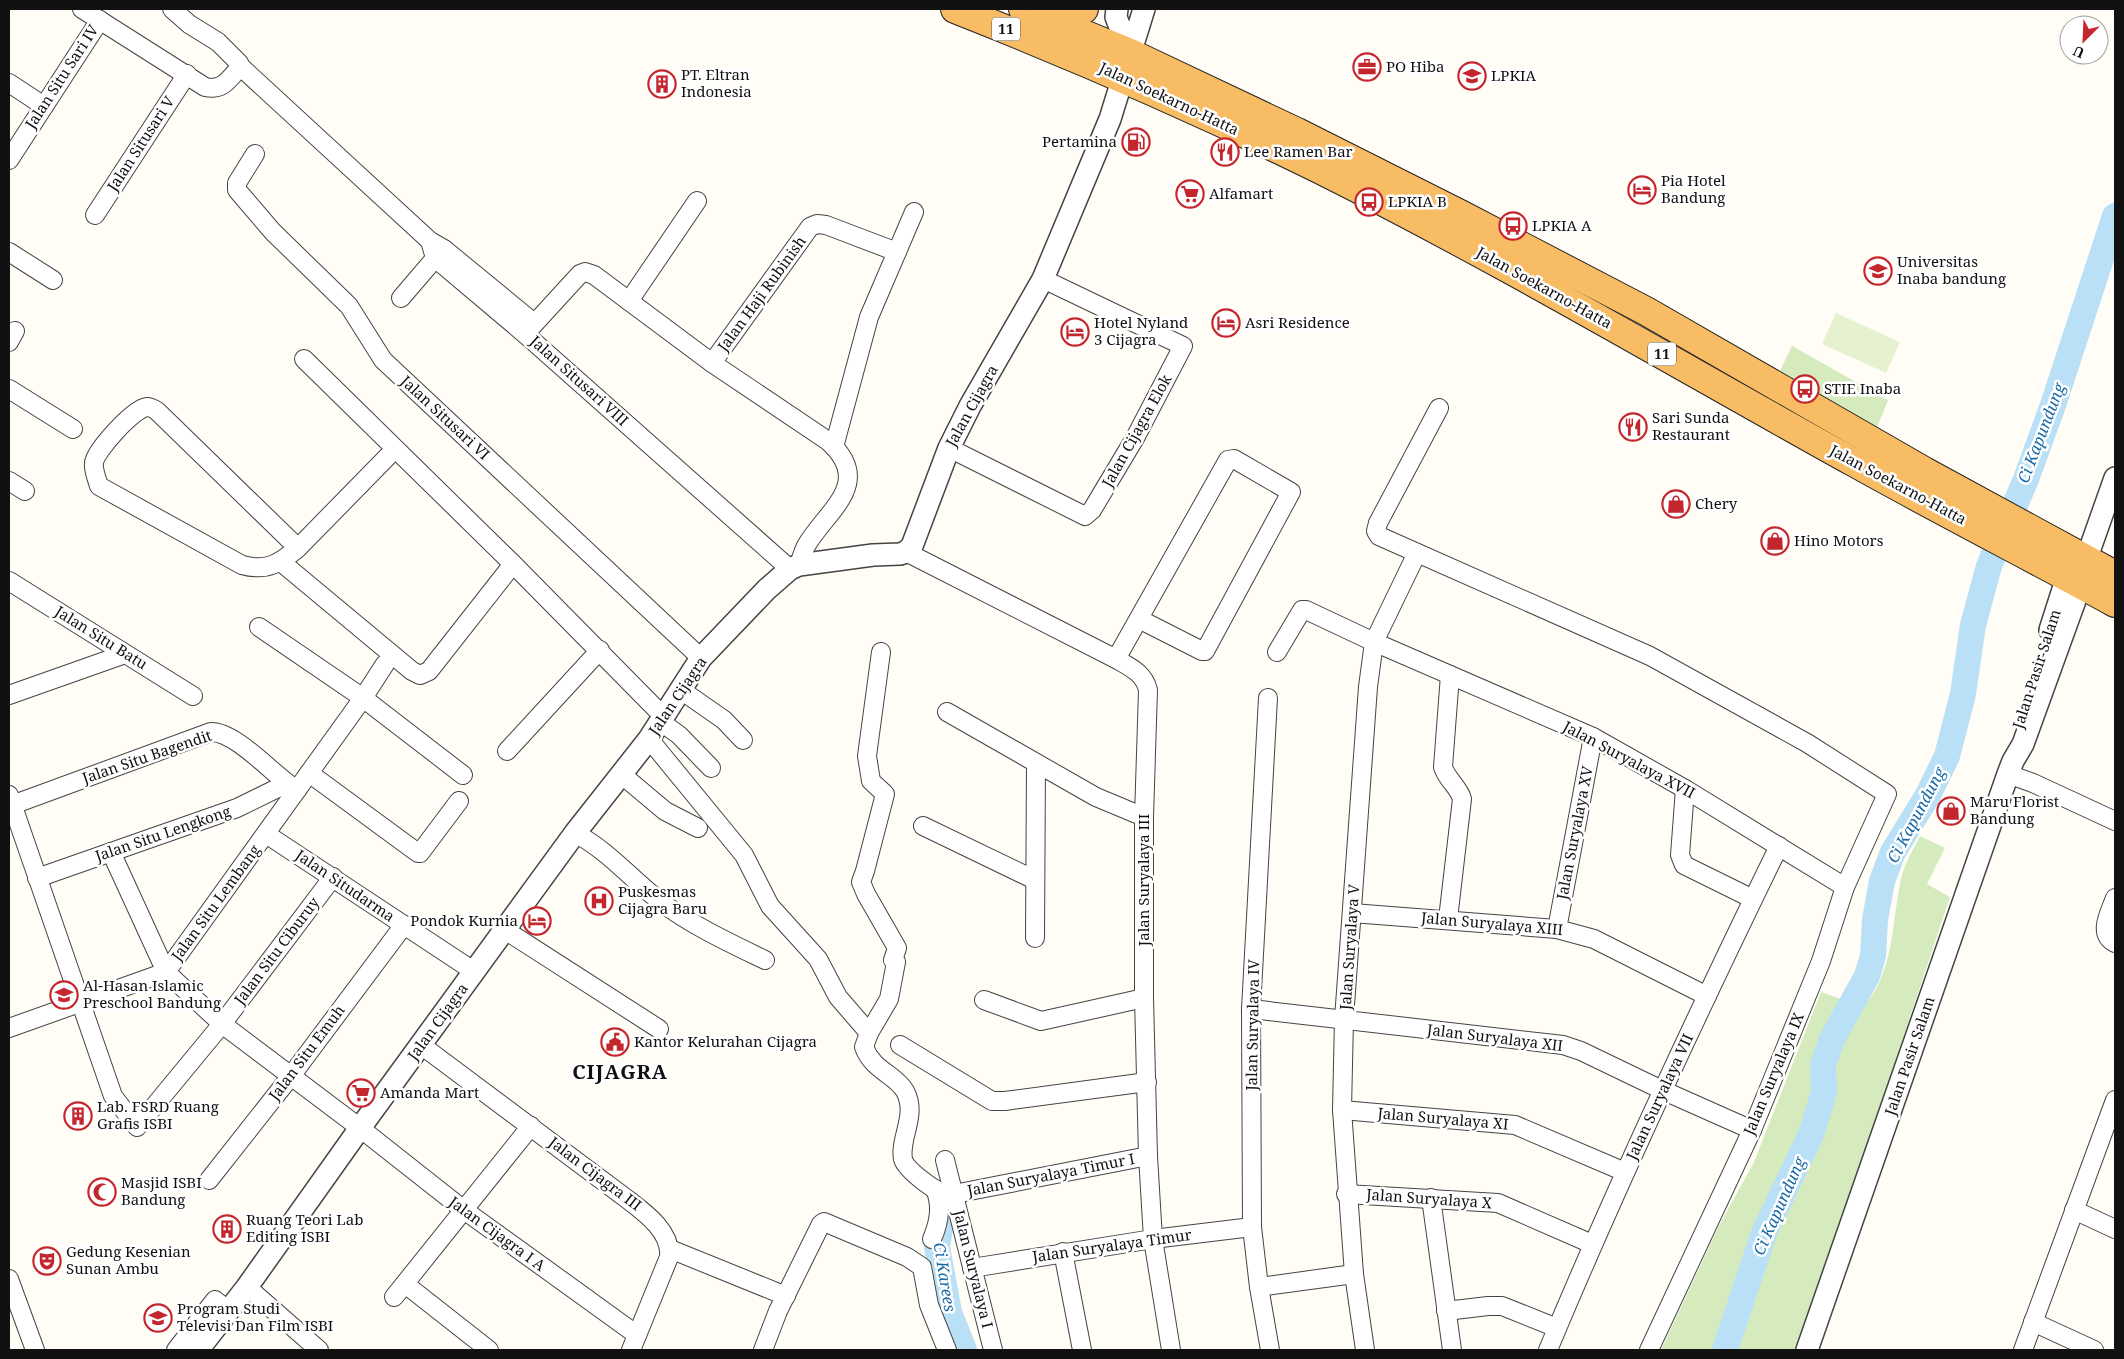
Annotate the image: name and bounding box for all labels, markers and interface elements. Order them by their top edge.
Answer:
north arrow [2059,15,2109,65]
road number: 11 [992,18,1020,40]
street label: Jalan Situ Sari IV [20,20,103,133]
text: U [2069,41,2087,63]
office icon: PO Hiba [1352,52,1382,82]
place label: PO Hiba [1386,56,1444,76]
street label: Jalan Soekarno-Hatta [1095,57,1242,139]
school or university icon: LPKIA [1457,61,1487,91]
place label: PT. Eltran Indonesia [681,64,752,101]
place label: LPKIA [1491,65,1536,85]
building icon: PT. Eltran Indonesia [647,69,677,99]
street label: Jalan Situsari V [101,91,179,196]
fuel station icon: Pertamina [1121,127,1151,157]
place label: Pertamina [1042,131,1117,151]
restaurant icon: Lee Ramen Bar [1210,137,1240,167]
place label: Lee Ramen Bar [1244,141,1353,161]
place label: Pia Hotel Bandung [1661,170,1726,207]
hotel icon: Pia Hotel Bandung [1627,175,1657,205]
supermarket icon: Alfamart [1175,179,1205,209]
place label: Alfamart [1209,183,1273,203]
bus stop icon: LPKIA B [1354,187,1384,217]
place label: LPKIA B [1388,191,1447,211]
bus stop icon: LPKIA A [1498,211,1528,241]
place label: LPKIA A [1532,215,1592,235]
street label: Jalan Haji Rubinish [712,231,810,356]
street label: Jalan Soekarno-Hatta [1472,241,1616,333]
place label: Universitas Inaba bandung [1897,251,2006,288]
school or university icon: Universitas Inaba bandung [1863,256,1893,286]
hotel icon: Asri Residence [1211,308,1241,338]
place label: Hotel Nyland 3 Cijagra [1094,312,1188,349]
place label: Asri Residence [1245,312,1350,332]
hotel icon: Hotel Nyland 3 Cijagra [1060,317,1090,347]
street label: Jalan Situsari VIII [525,330,633,430]
road number: 11 [1648,342,1676,366]
street label: Jalan Cijagra [940,361,1002,451]
street label: Jalan Situsari VI [396,370,494,464]
street label: Jalan Cijagra Elok [1096,370,1176,491]
bus stop icon: STIE Inaba [1790,374,1820,404]
place label: STIE Inaba [1824,378,1901,398]
water label: Ci Kapundung [2012,379,2071,486]
place label: Sari Sunda Restaurant [1652,407,1730,444]
restaurant icon: Sari Sunda Restaurant [1618,412,1648,442]
street label: Jalan Soekarno-Hatta [1826,439,1970,529]
shop icon: Chery [1661,489,1691,519]
place label: Chery [1695,493,1738,513]
shop icon: Hino Motors [1760,526,1790,556]
place label: Hino Motors [1794,530,1884,550]
street label: Jalan Situ Batu [51,600,152,674]
street label: Jalan Pasir Salam [2007,606,2065,732]
street label: Jalan Cijagra [643,652,711,739]
street label: Jalan Suryalaya XVII [1559,715,1699,802]
street label: Jalan Situ Bagendit [78,725,214,788]
water label: Ci Kapundung [1882,762,1951,867]
street label: Jalan Suryalaya XV [1551,763,1597,902]
place label: Maru Florist Bandung [1970,791,2059,828]
shop icon: Maru Florist Bandung [1936,796,1966,826]
street label: Jalan Situ Lengkong [91,800,233,866]
street label: Jalan Suryalaya III [1133,814,1153,947]
street label: Jalan Situ Lembang [166,840,264,965]
street label: Jalan Situdarma [291,844,399,926]
place label: Puskesmas Cijagra Baru [618,881,707,918]
street label: Jalan Suryalaya V [1335,883,1363,1011]
hospital icon: Puskesmas Cijagra Baru [584,886,614,916]
street label: Jalan Situ Ciburuy [229,892,324,1009]
hotel icon: Pondok Kurnia [522,906,552,936]
street label: Jalan Suryalaya XIII [1419,907,1564,939]
place label: Pondok Kurnia [410,910,518,930]
street label: Jalan Suryalaya IV [1241,958,1263,1092]
place label: Al-Hasan Islamic Preschool Bandung [83,975,221,1012]
street label: Jalan Cijagra [402,979,472,1065]
school or university icon: Al-Hasan Islamic Preschool Bandung [49,980,79,1010]
street label: Jalan Pasir Salam [1879,994,1939,1119]
street label: Jalan Situ Emuh [263,1000,349,1105]
street label: Jalan Suryalaya IX [1738,1009,1808,1139]
street label: Jalan Suryalaya XII [1425,1019,1564,1055]
public building icon: Kantor Kelurahan Cijagra [600,1027,630,1057]
street label: Jalan Suryalaya VII [1621,1030,1697,1164]
place label: Kantor Kelurahan Cijagra [634,1031,817,1051]
district label: CIJAGRA [572,1058,668,1085]
supermarket icon: Amanda Mart [346,1078,376,1108]
place label: Amanda Mart [380,1082,479,1102]
place label: Lab. FSRD Ruang Grafis ISBI [97,1096,219,1133]
building icon: Lab. FSRD Ruang Grafis ISBI [63,1101,93,1131]
street label: Jalan Suryalaya XI [1376,1102,1509,1134]
street label: Jalan Cijagra III [544,1131,646,1215]
street label: Jalan Suryalaya Timur I [965,1148,1136,1200]
water label: Ci Kapundung [1748,1152,1811,1259]
place label: Masjid ISBI Bandung [121,1172,202,1209]
mosque icon: Masjid ISBI Bandung [87,1177,117,1207]
street label: Jalan Suryalaya X [1365,1184,1493,1212]
street label: Jalan Cijagra I A [445,1191,550,1275]
street label: Jalan Suryalaya I [949,1207,998,1330]
place label: Ruang Teori Lab Editing ISBI [246,1209,363,1246]
building icon: Ruang Teori Lab Editing ISBI [212,1214,242,1244]
street label: Jalan Suryalaya Timur [1030,1224,1193,1266]
place label: Gedung Kesenian Sunan Ambu [66,1241,191,1278]
water label: Ci Karees [929,1241,961,1313]
theatre icon: Gedung Kesenian Sunan Ambu [32,1246,62,1276]
place label: Program Studi Televisi Dan Film ISBI [177,1298,333,1335]
school or university icon: Program Studi Televisi Dan Film ISBI [143,1303,173,1333]

